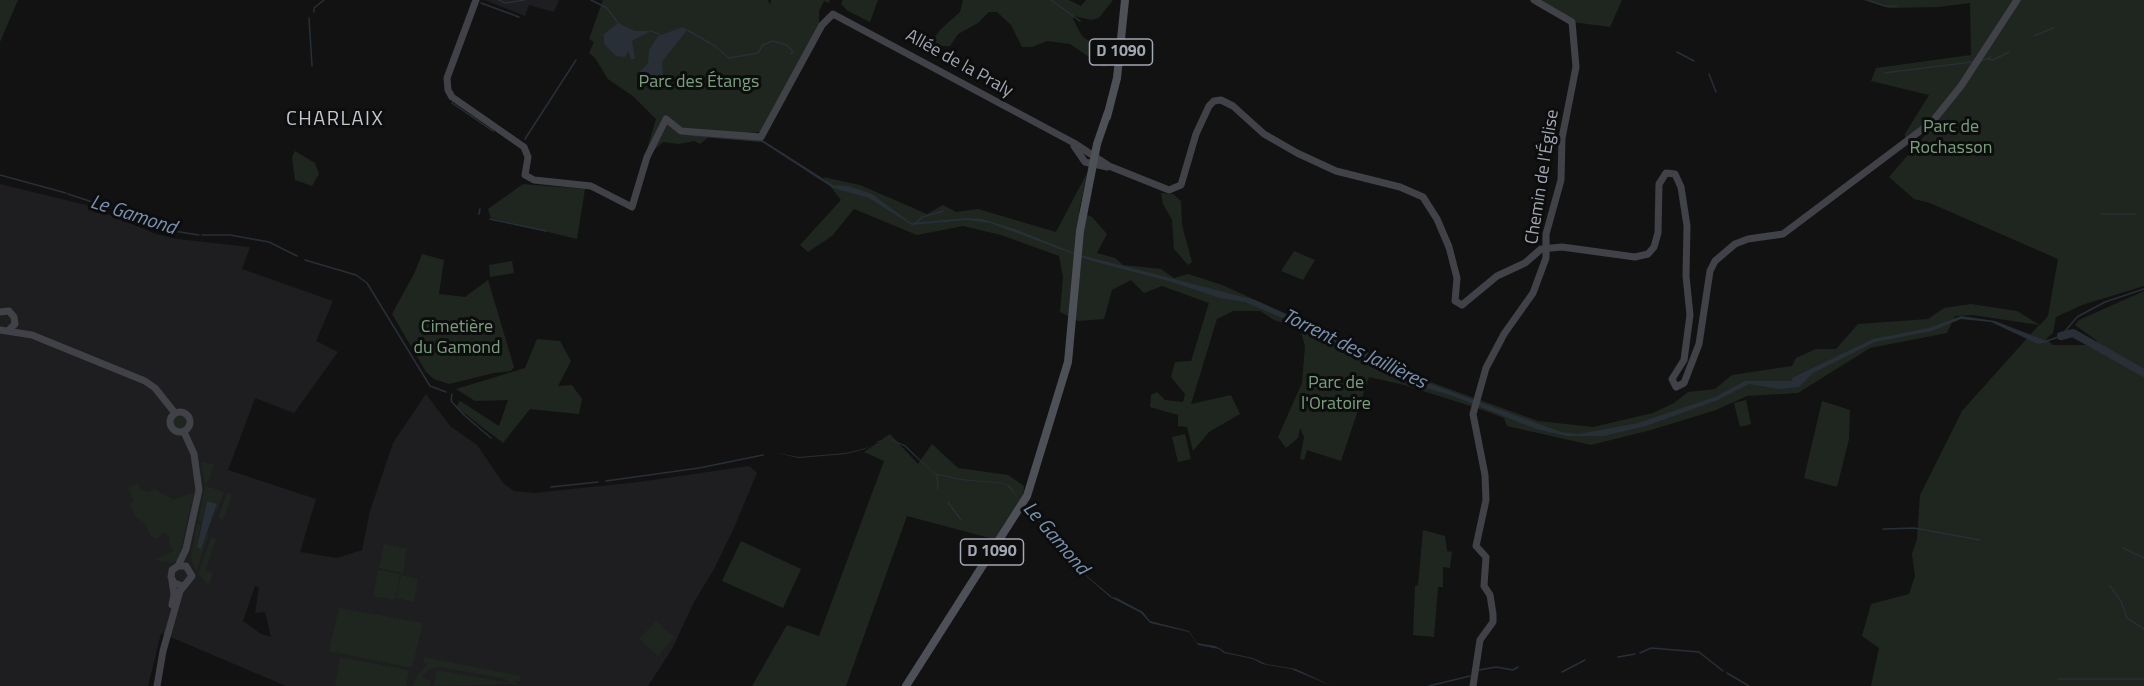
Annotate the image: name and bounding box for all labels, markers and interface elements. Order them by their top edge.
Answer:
street label: Allée de la Praly [901,26,1017,102]
road number: D 1090 [1090,39,1152,65]
park label: Parc des Étangs [639,72,759,94]
district label: CHARLAIX [286,108,384,132]
street label: Chemin de l'Église [1522,108,1564,246]
park label: Parc de Rochasson [1910,117,1992,160]
water label: Le Gamond [87,191,179,241]
water label: Torrent des Jaillières [1278,305,1430,395]
park label: Cimetière du Gamond [414,317,500,360]
park label: Parc de l'Oratoire [1301,373,1371,416]
water label: Le Gamond [1017,498,1093,580]
road number: D 1090 [960,539,1024,565]

